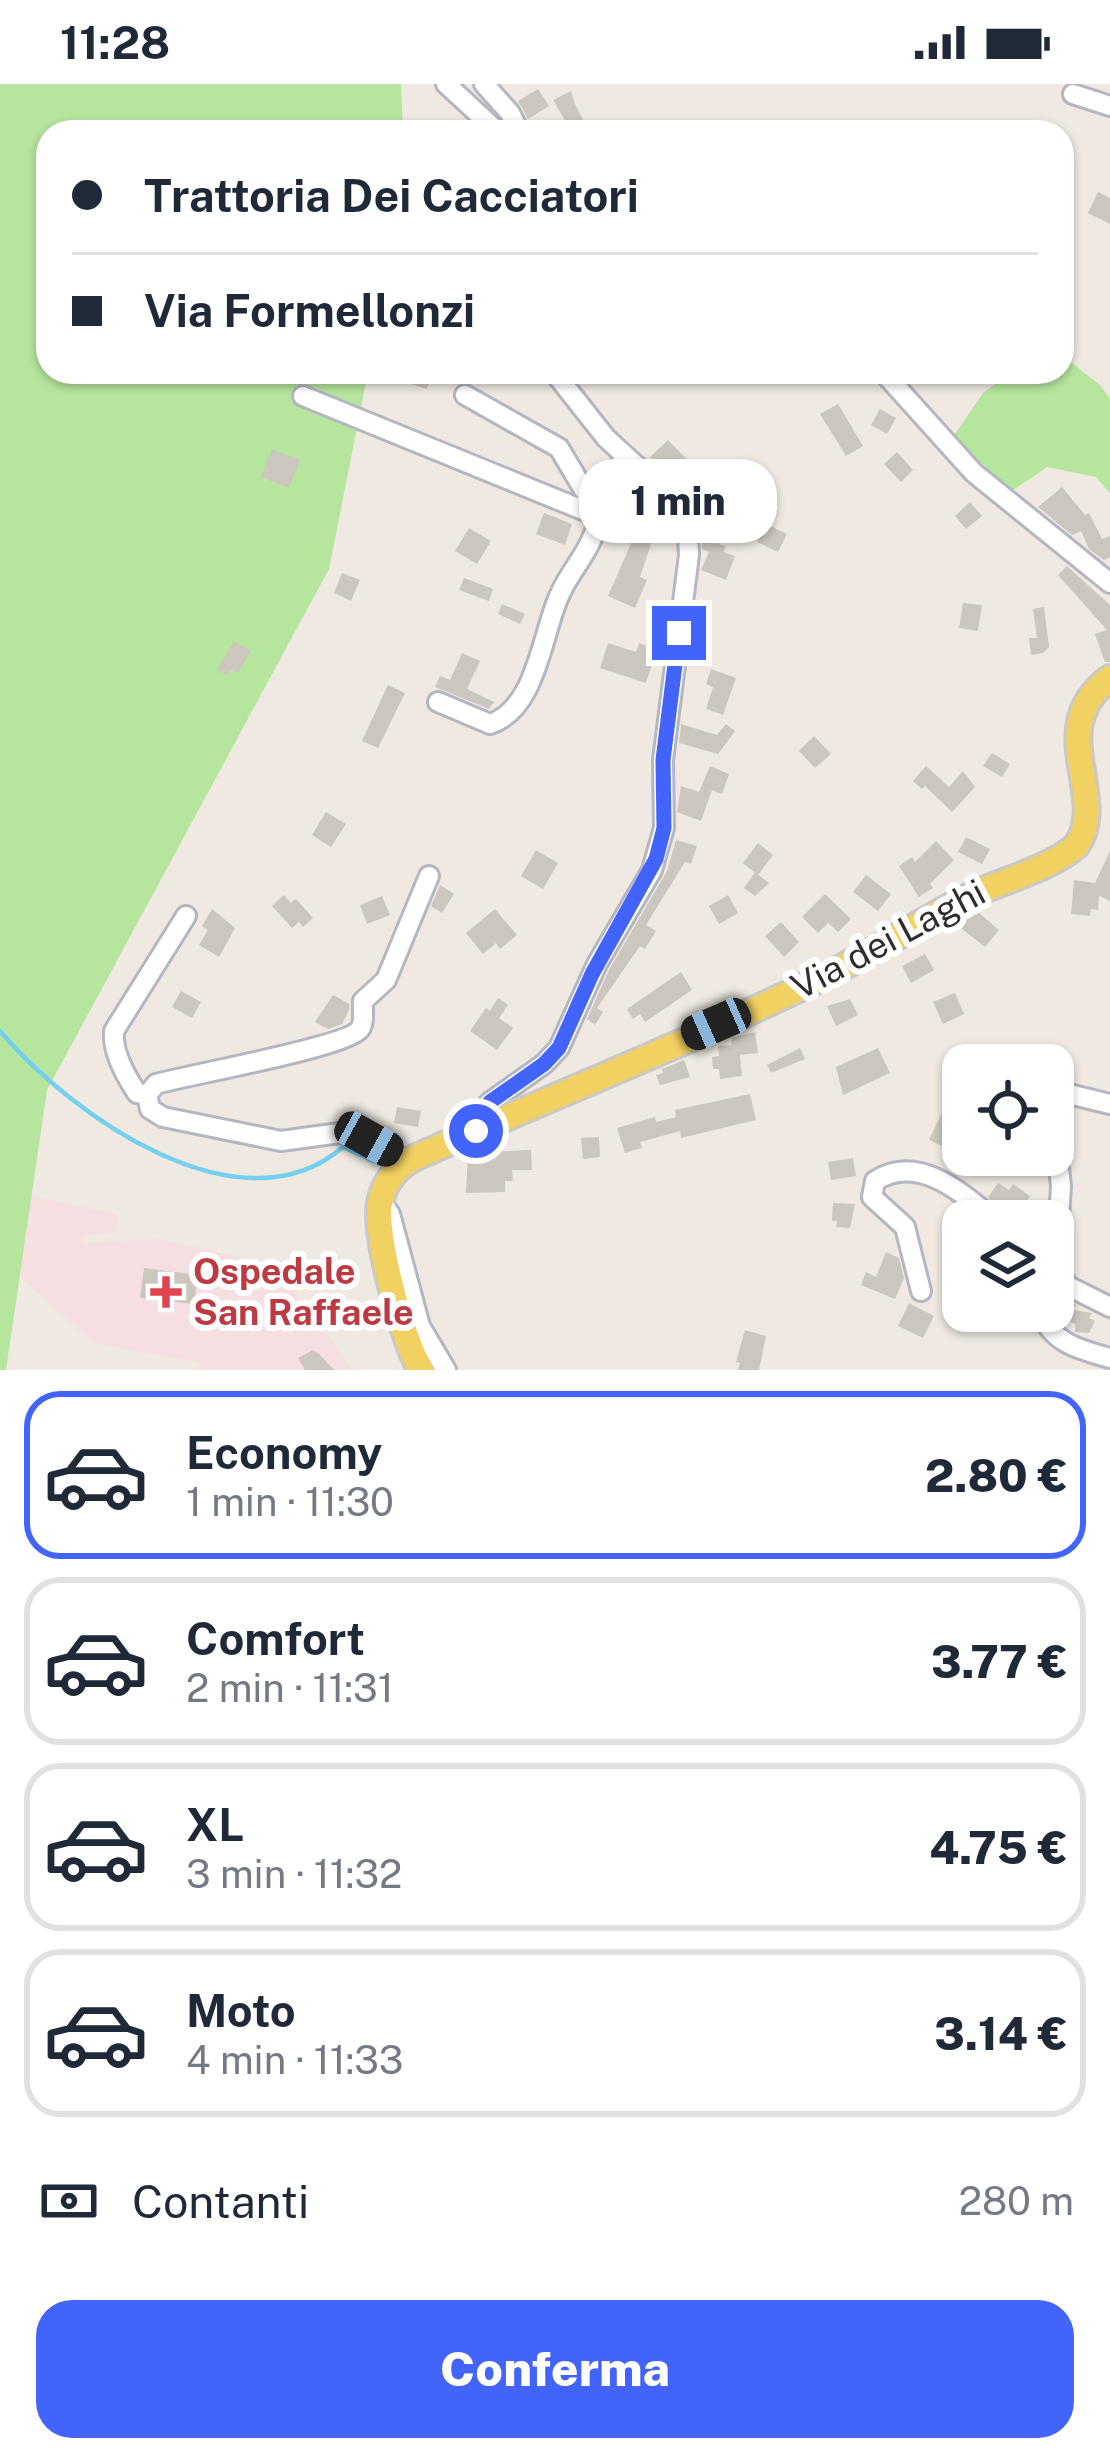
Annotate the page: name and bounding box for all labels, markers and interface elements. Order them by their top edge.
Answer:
text: 11:28 [60,16,170,69]
text: Trattoria Dei Cacciatori [144,169,639,222]
text: Via Formellonzi [144,284,475,337]
callout: 1 min [580,459,778,543]
text: 1 min [630,478,726,524]
route end [652,606,706,660]
street label: Via dei Laghi [784,870,992,1008]
car [676,993,756,1055]
map controls [942,1044,1074,1332]
button: locate [942,1044,1074,1176]
route start [449,1104,503,1158]
car [329,1106,409,1172]
button: layers [942,1200,1074,1332]
place label: Ospedale San Raffaele [193,1250,414,1333]
marker: Ospedale San Raffaele [150,1276,182,1308]
icon: car [42,1421,150,1529]
text: Economy [186,1426,382,1479]
text: 2.80 € [925,1449,1068,1502]
text: 1 min · 11:30 [186,1479,394,1525]
icon: car [42,1607,150,1715]
text: Comfort [186,1612,365,1665]
text: 3.77 € [931,1635,1068,1688]
text: 2 min · 11:31 [186,1665,394,1711]
icon: car [42,1793,150,1901]
text: XL [186,1798,244,1851]
text: 4.75 € [929,1821,1068,1874]
text: 3 min · 11:32 [186,1851,402,1897]
icon: car [42,1979,150,2087]
text: Moto [186,1984,296,2037]
text: 3.14 € [934,2007,1068,2060]
text: 4 min · 11:33 [186,2037,403,2083]
icon: cash [36,2168,102,2234]
text: Contanti [132,2175,309,2228]
text: 280 m [959,2178,1074,2224]
button: Conferma [36,2300,1074,2438]

